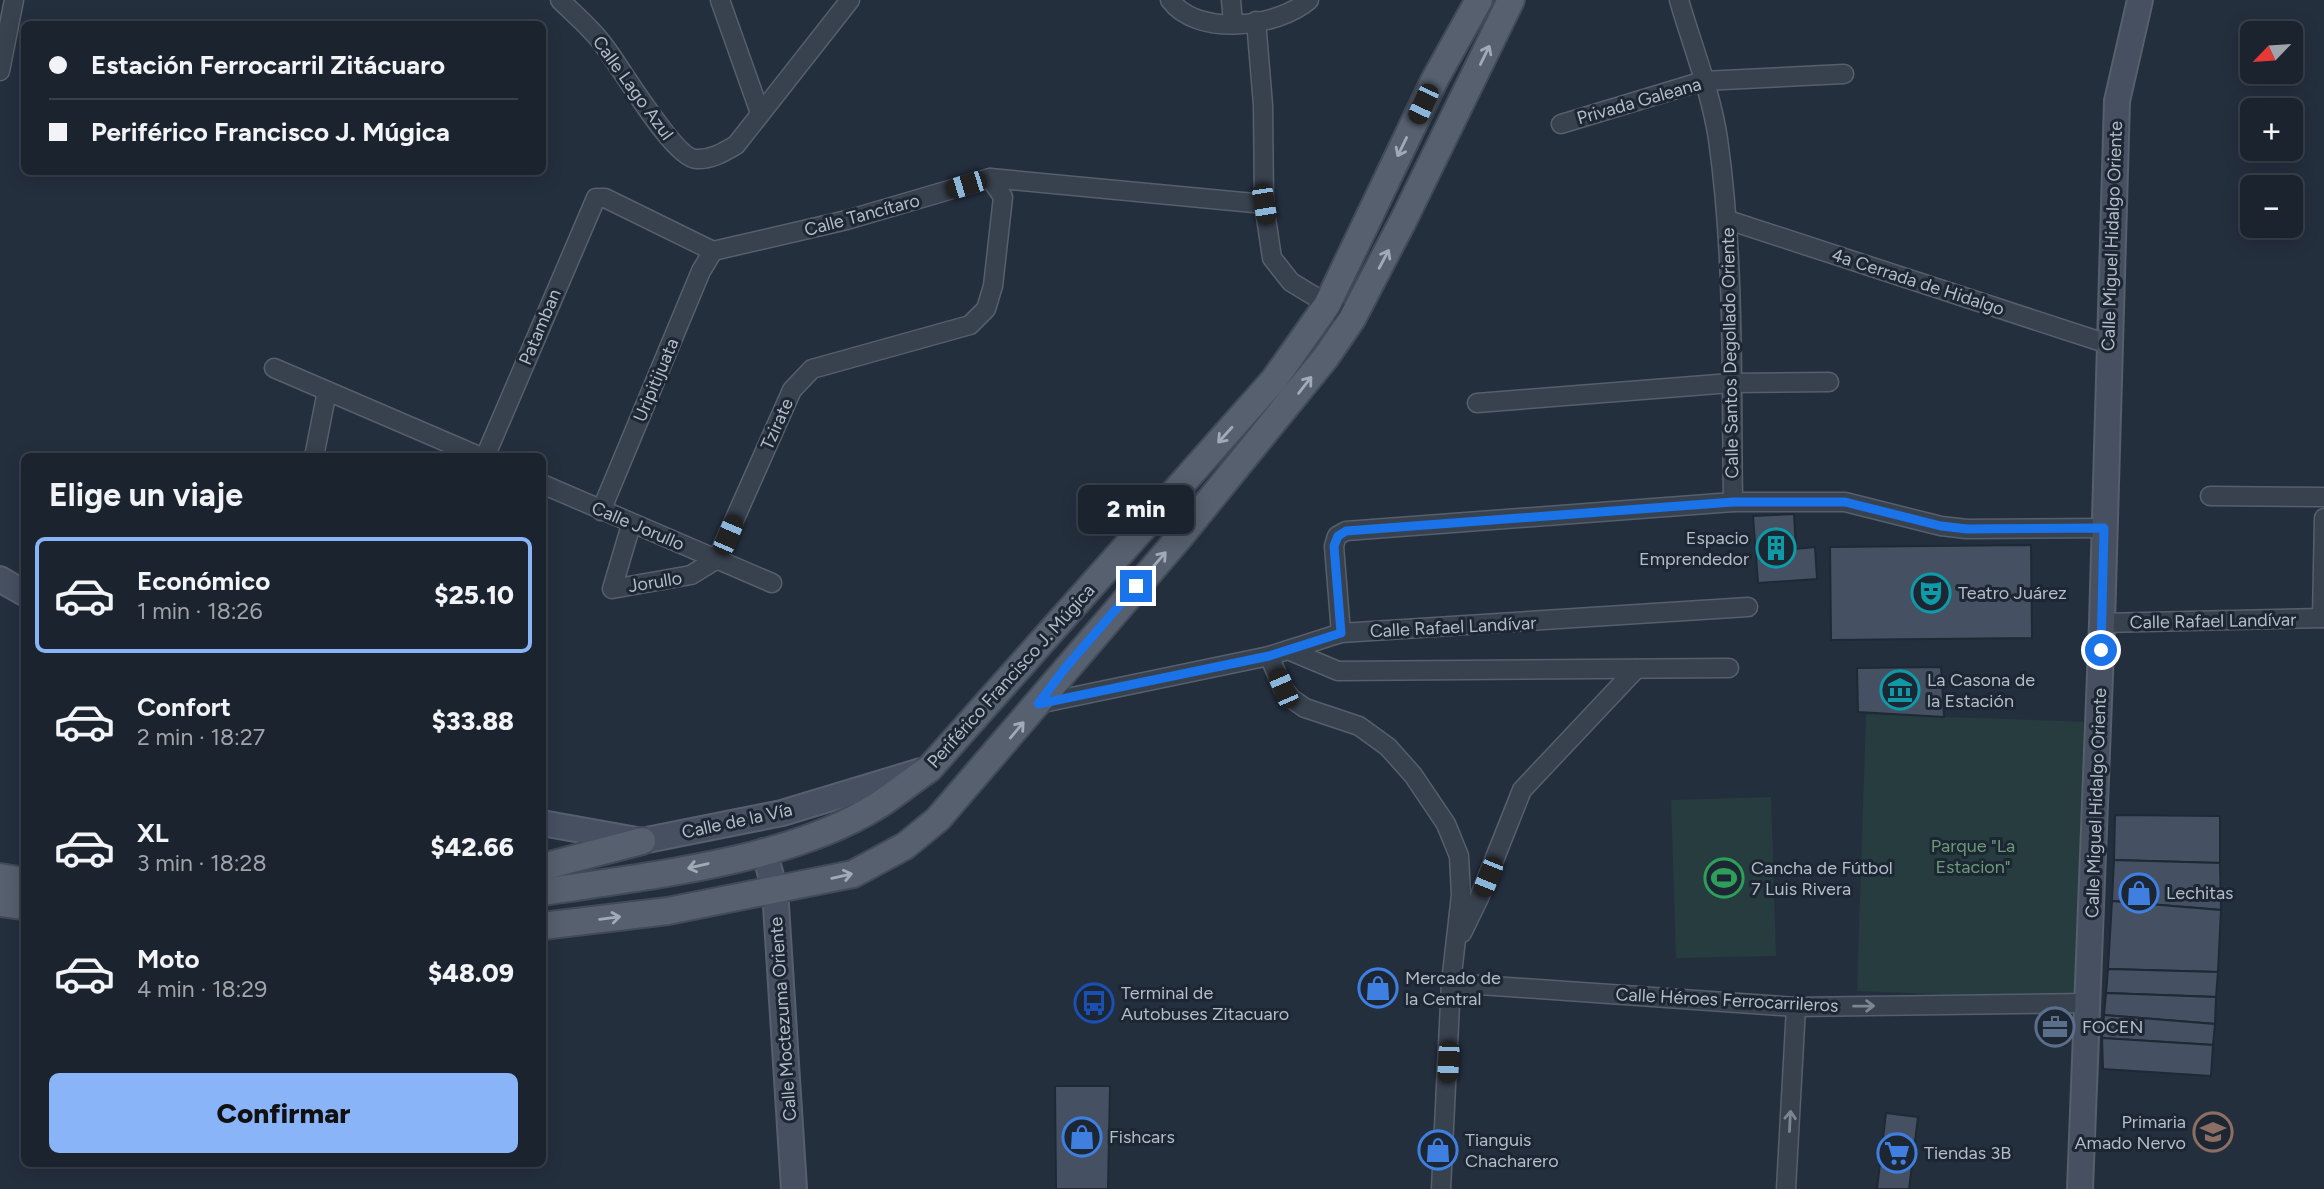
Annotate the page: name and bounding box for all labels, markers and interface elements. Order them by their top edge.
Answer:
north arrow [2240,21,2303,84]
map controls [2240,21,2303,238]
street label: Calle Lago Azul [588,32,678,144]
one-way arrow [1478,45,1492,66]
text: Estación Ferrocarril Zitácuaro [91,49,445,81]
street label: Privada Galeana [1574,73,1704,129]
car [1405,81,1442,127]
button: + [2240,98,2303,161]
text: Periférico Francisco J. Múgica [91,116,450,148]
street label: Calle Miguel Hidalgo Oriente [2097,120,2127,351]
one-way arrow [1395,136,1409,157]
car [943,169,990,201]
button: − [2240,175,2303,238]
car [1251,182,1278,226]
street label: Calle Tancítaro [802,189,922,241]
street label: Calle Santos Degollado Oriente [1717,227,1743,479]
street label: 4a Cerrada de Hidalgo [1829,244,2007,320]
one-way arrow [1377,249,1391,269]
street label: Patamban [514,286,566,368]
street label: Uripitijuata [629,335,683,425]
one-way arrow [1298,377,1313,395]
street label: Tzirate [756,395,798,453]
one-way arrow [1217,426,1233,444]
text: Elige un viaje [49,476,243,514]
callout: 2 min [1078,484,1194,534]
text: 2 min [1107,495,1165,523]
street label: Calle Jorullo [588,497,688,555]
car [711,512,746,558]
place label: Espacio Emprendedor [1639,527,1749,570]
building icon: Espacio Emprendedor [1755,527,1797,569]
one-way arrow [1151,552,1168,569]
icon: car [53,564,116,627]
text: Económico [137,565,270,597]
street label: Jorullo [627,567,683,597]
route end [1120,570,1152,602]
theatre icon: Teatro Juárez [1910,572,1952,614]
text: $25.10 [434,579,514,611]
street label: Periférico Francisco J. Múgica [923,580,1099,772]
place label: Teatro Juárez [1958,582,2067,604]
text: 1 min · 18:26 [137,597,262,625]
street label: Calle Rafael Landívar [2130,609,2296,633]
street label: Calle Rafael Landívar [1369,612,1537,642]
route start [2085,634,2117,666]
car [1266,665,1301,711]
museum icon: La Casona de la Estación [1879,669,1921,711]
place label: La Casona de la Estación [1927,669,2035,712]
street label: Calle Miguel Hidalgo Oriente [2081,687,2111,918]
icon: car [53,690,116,753]
text: Confort [137,691,231,723]
text: $33.88 [432,705,514,737]
one-way arrow [1009,721,1025,739]
text: 2 min · 18:27 [137,723,265,751]
street label: Calle de la Vía [680,799,794,843]
icon: car [53,816,116,879]
text: XL [137,817,169,849]
text: $42.66 [430,831,514,863]
park label: Parque "La Estacion" [1931,835,2015,878]
text: 3 min · 18:28 [137,849,267,877]
car [1471,854,1506,900]
sports icon: Cancha de Fútbol 7 Luis Rivera [1703,857,1745,899]
place label: Cancha de Fútbol 7 Luis Rivera [1751,857,1893,900]
one-way arrow [687,860,710,873]
one-way arrow [830,869,853,883]
shop icon: Lechitas [2118,872,2160,914]
place label: Lechitas [2166,882,2233,904]
one-way arrow [598,911,621,924]
street label: Calle Moctezuma Oriente [765,916,801,1122]
icon: car [53,942,116,1005]
text: Moto [137,943,200,975]
text: $48.09 [428,957,514,989]
shop icon: Mercado de la Central [1357,967,1399,1009]
place label: Mercado de la Central [1405,967,1501,1010]
text: 4 min · 18:29 [137,975,267,1003]
bus stop icon: Terminal de Autobuses Zitacuaro [1073,982,1115,1024]
place label: Terminal de Autobuses Zitacuaro [1121,982,1289,1025]
street label: Calle Héroes Ferrocarrileros [1615,983,1839,1017]
one-way arrow [1853,999,1876,1013]
office icon: FOCEN [2034,1006,2076,1048]
place label: FOCEN [2082,1016,2143,1038]
car [1437,1040,1460,1084]
button: Confirmar [49,1073,518,1153]
one-way arrow [1783,1110,1796,1133]
place label: Primaria Amado Nervo [2074,1111,2186,1154]
school or university icon: Primaria Amado Nervo [2192,1111,2234,1153]
shop icon: Fishcars [1061,1116,1103,1158]
place label: Fishcars [1109,1126,1175,1148]
shop icon: Tianguis Chacharero [1417,1129,1459,1171]
place label: Tianguis Chacharero [1465,1129,1559,1172]
supermarket icon: Tiendas 3B [1876,1132,1918,1174]
place label: Tiendas 3B [1924,1142,2011,1164]

